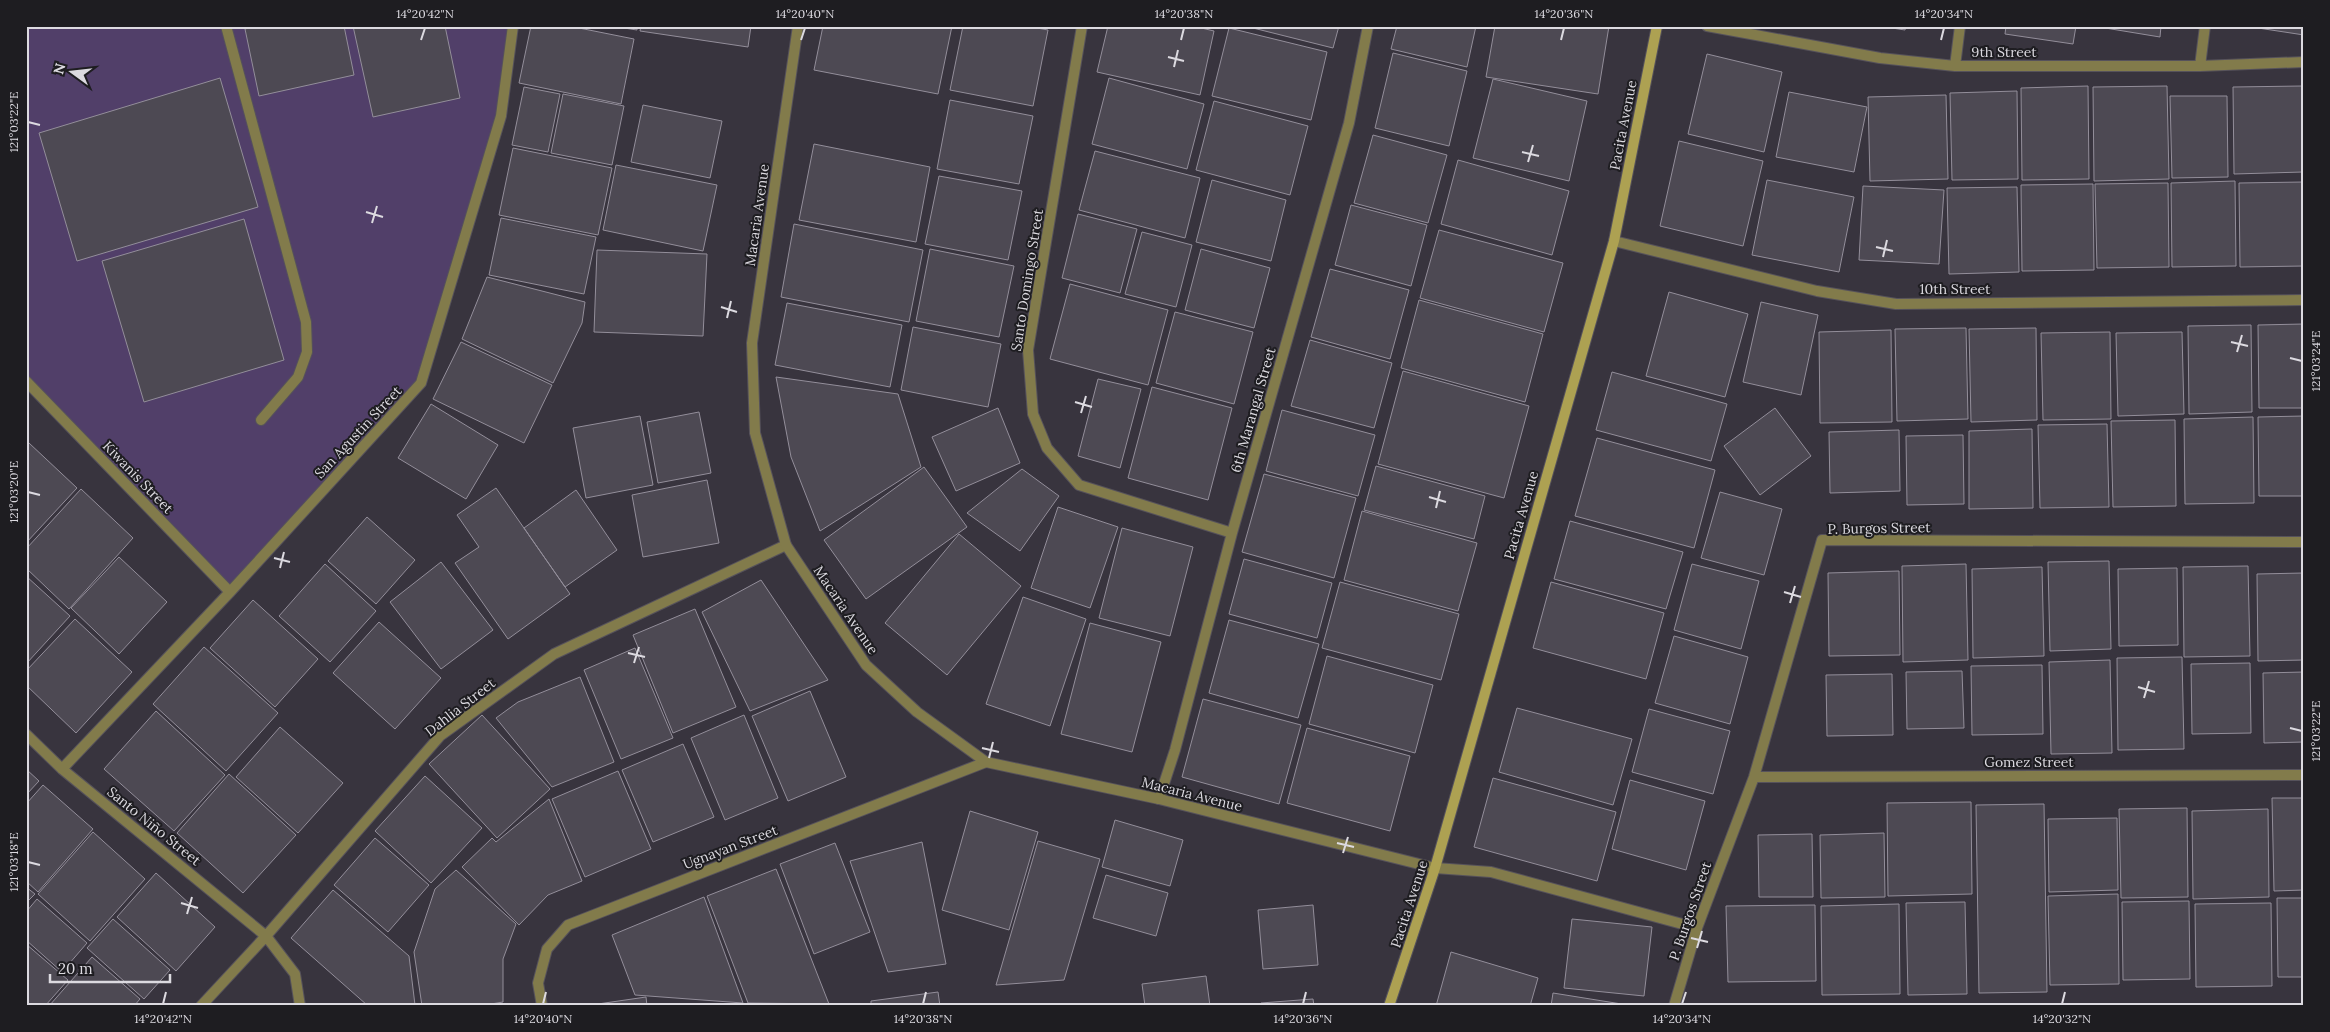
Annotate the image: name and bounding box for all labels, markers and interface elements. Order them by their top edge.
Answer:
text: 14°20'42"N [396,6,454,21]
text: 14°20'40"N [776,6,834,21]
text: 14°20'38"N [1155,6,1213,21]
text: 14°20'36"N [1535,6,1593,21]
text: 14°20'34"N [1915,6,1973,21]
street label: 9th Street [1971,43,2037,61]
north arrow [48,48,98,98]
text: N [49,61,70,76]
street label: Pacita Avenue [1605,78,1641,171]
text: 121°03'22"E [6,91,21,153]
street label: Macaria Avenue [741,162,773,267]
street label: Santo Domingo Street [1007,207,1047,352]
street label: 10th Street [1920,280,1991,298]
text: 121°03'24"E [2308,331,2323,391]
street label: 6th Marangal Street [1227,345,1280,475]
street label: San Agustin Street [311,382,406,482]
street label: Kiwanis Street [99,437,178,517]
text: 121°03'20"E [6,461,21,523]
street label: Pacita Avenue [1500,468,1542,561]
street label: P. Burgos Street [1827,518,1931,538]
street label: Macaria Avenue [810,562,883,658]
street label: Dahlia Street [421,674,499,740]
text: 121°03'22"E [2308,700,2323,762]
street label: Gomez Street [1984,753,2074,771]
street label: Macaria Avenue [1140,773,1245,815]
street label: Santo Niño Street [103,783,205,870]
street label: Ugnayan Street [680,820,780,873]
text: 121°03'18"E [6,832,21,892]
street label: Pacita Avenue [1386,858,1432,950]
street label: P. Burgos Street [1665,859,1715,963]
scale bar [50,952,170,984]
text: 20 m [58,959,93,978]
text: 14°20'42"N [134,1011,192,1026]
text: 14°20'40"N [514,1011,572,1026]
text: 14°20'38"N [894,1011,952,1026]
text: 14°20'36"N [1274,1011,1332,1026]
text: 14°20'34"N [1653,1011,1711,1026]
text: 14°20'32"N [2033,1011,2091,1026]

